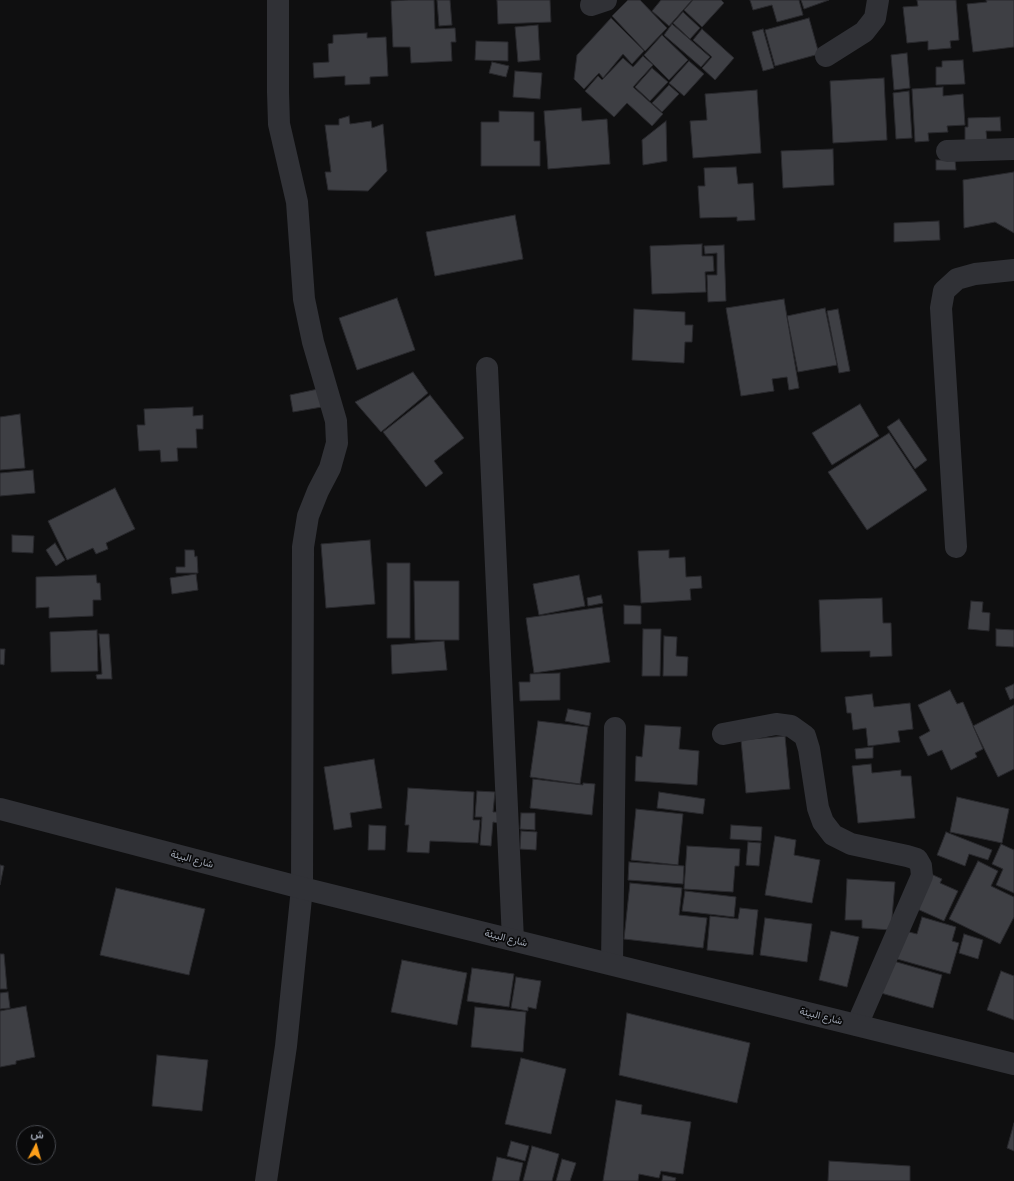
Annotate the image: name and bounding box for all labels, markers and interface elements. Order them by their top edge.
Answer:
street label: شارع البيئة [169,848,215,870]
street label: شارع البيئة [483,927,529,949]
street label: شارع البيئة [798,1005,844,1027]
north arrow [16,1125,56,1165]
text: ش [30,1126,44,1141]

